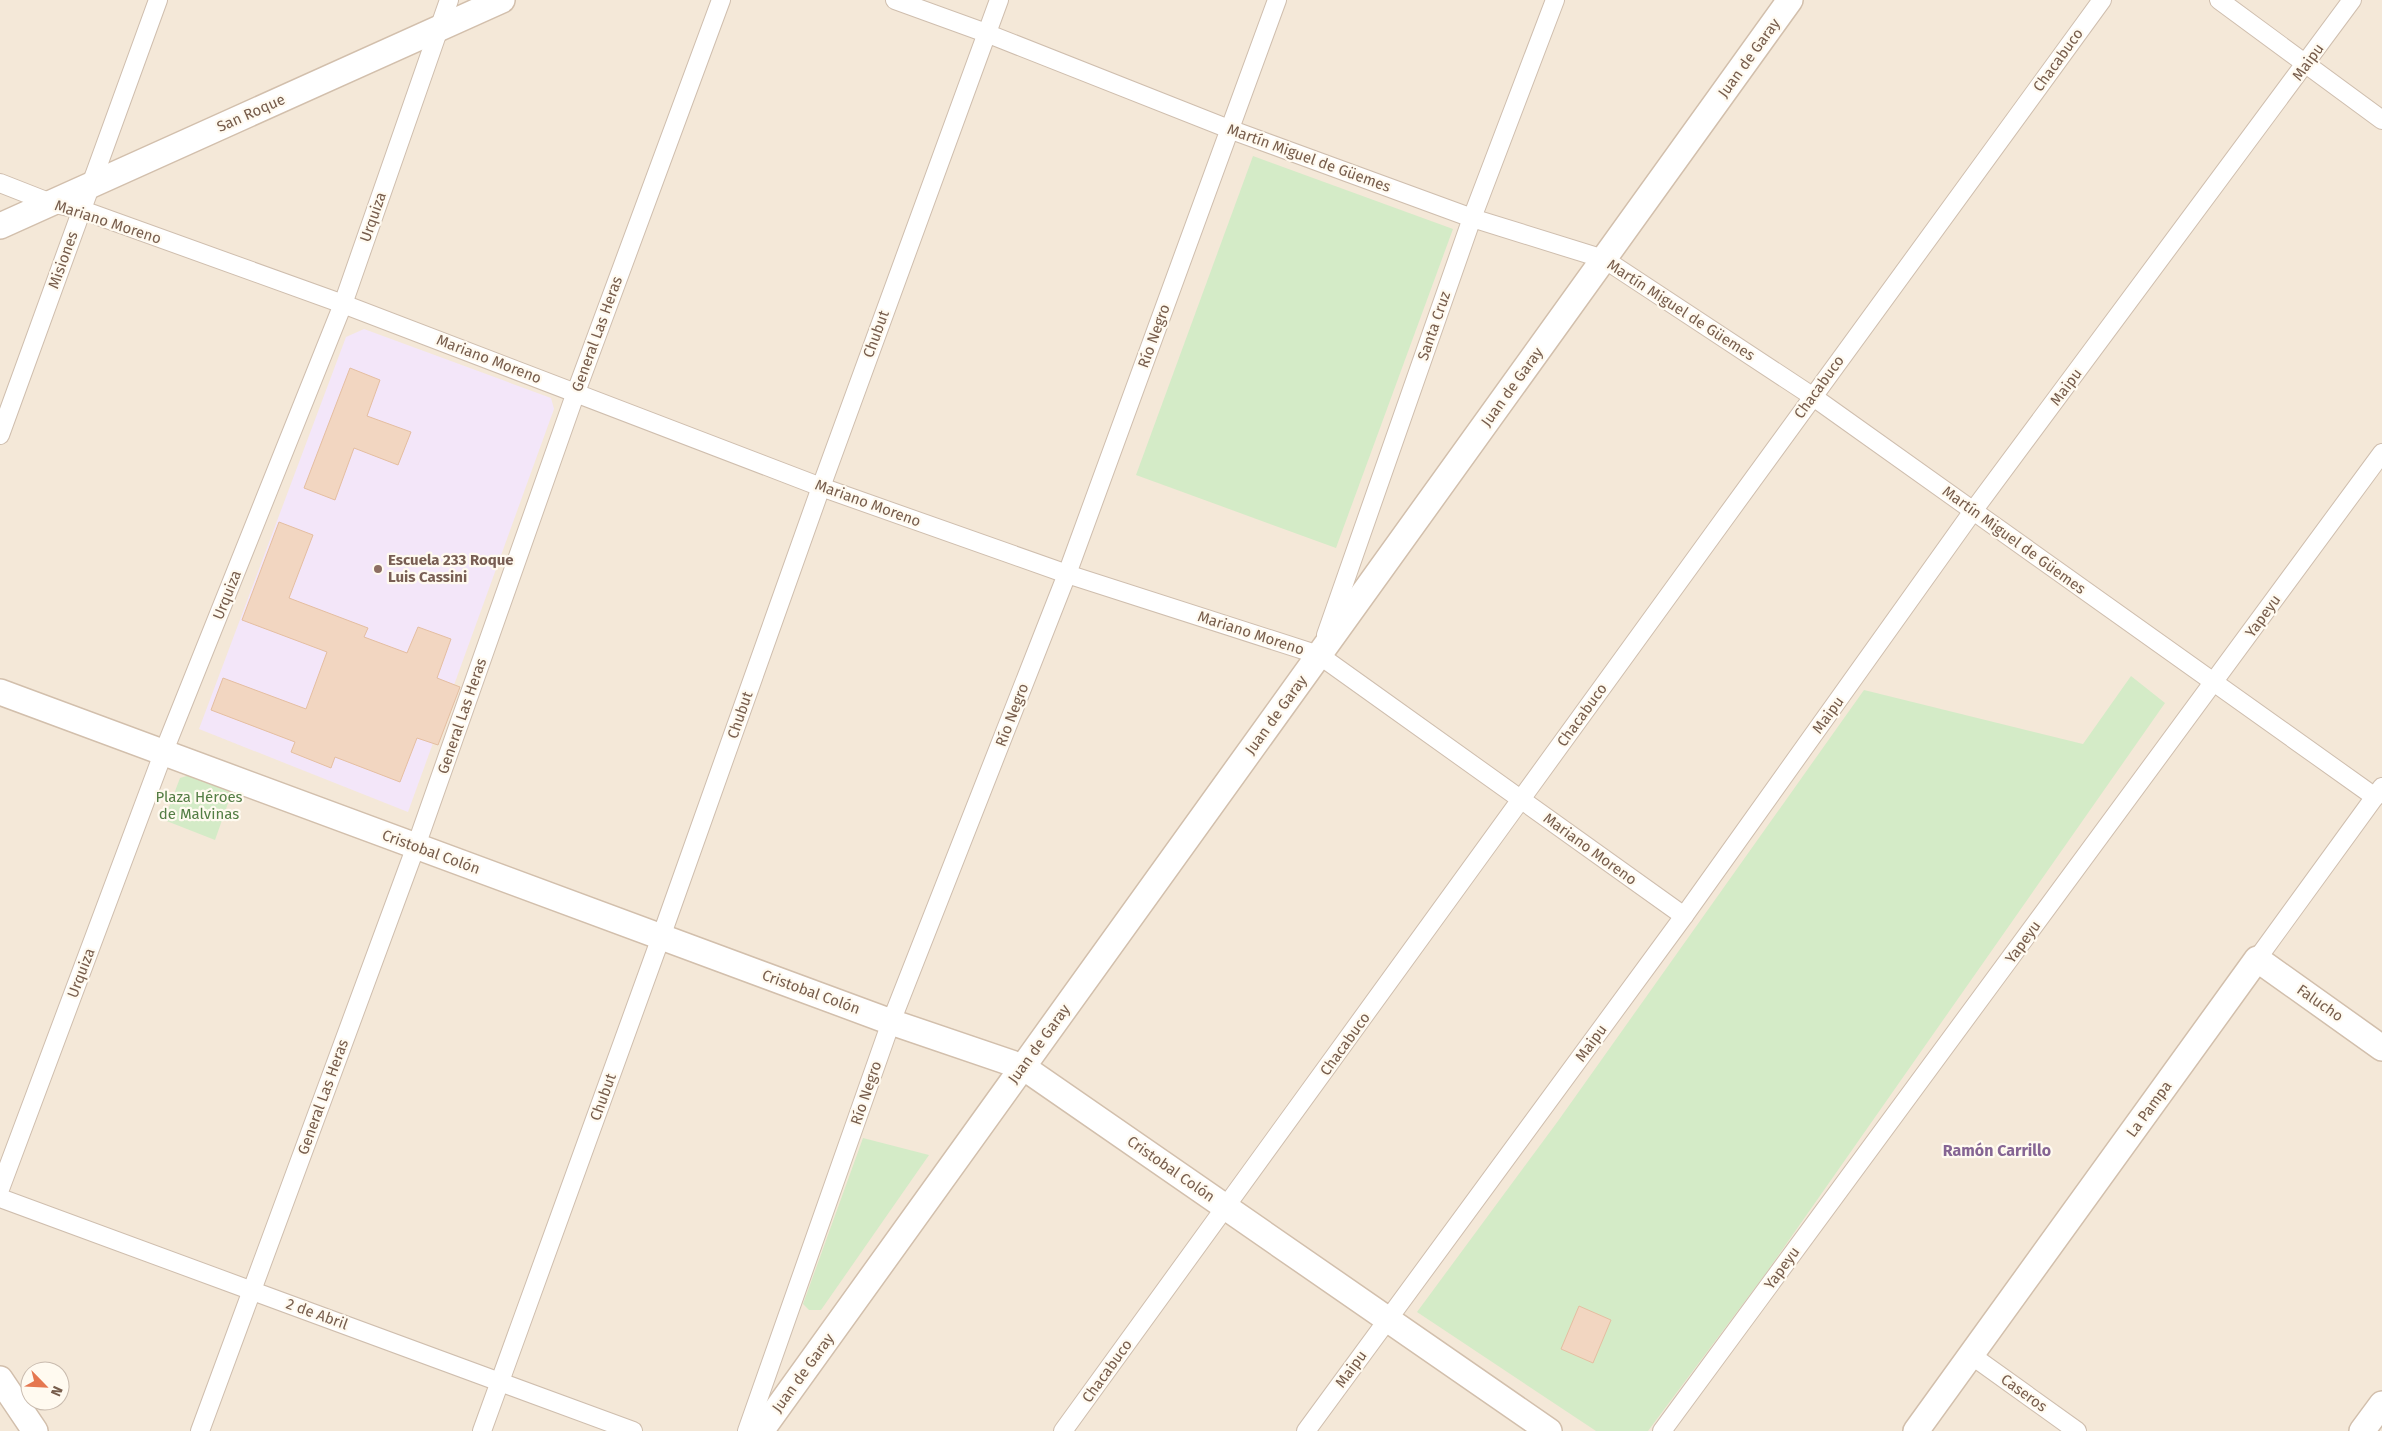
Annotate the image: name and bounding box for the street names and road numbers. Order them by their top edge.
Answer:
street label: Juan de Garay [1714,14,1784,101]
street label: Chacabuco [2029,25,2087,95]
street label: Maipu [2288,40,2328,84]
street label: San Roque [214,90,288,136]
street label: Martín Miguel de Güemes [1225,120,1393,196]
street label: Urquiza [356,190,390,244]
street label: Mariano Moreno [52,196,164,248]
street label: Misiones [44,229,82,291]
street label: Martín Miguel de Güemes [1604,256,1758,364]
street label: General Las Heras [568,274,626,394]
street label: Santa Cruz [1414,289,1454,363]
street label: Río Negro [1134,302,1174,370]
street label: Chubut [859,307,893,360]
street label: Mariano Moreno [434,331,544,387]
street label: Juan de Garay [1477,343,1547,430]
street label: Chacabuco [1790,352,1848,422]
street label: Maipu [2046,365,2086,409]
street label: Mariano Moreno [813,476,923,530]
street label: Martín Miguel de Güemes [1939,482,2089,598]
street label: Urquiza [209,568,245,622]
street label: Yapeyu [2242,591,2284,641]
street label: Mariano Moreno [1195,607,1307,659]
street label: General Las Heras [434,656,490,776]
street label: Juan de Garay [1241,671,1311,758]
street label: Chacabuco [1553,680,1611,750]
street label: Río Negro [992,681,1032,749]
street label: Chubut [724,688,757,741]
street label: Maipu [1808,693,1848,737]
street label: Mariano Moreno [1540,809,1640,889]
street label: Cristobal Colón [380,826,482,878]
street label: Yapeyu [2002,917,2044,967]
street label: Urquiza [63,946,99,1000]
street label: Cristobal Colón [760,966,862,1018]
street label: Falucho [2293,981,2347,1025]
street label: Juan de Garay [1004,1000,1074,1087]
street label: Chacabuco [1316,1009,1374,1079]
street label: Maipu [1571,1021,1611,1065]
street label: General Las Heras [294,1037,352,1157]
street label: Río Negro [847,1059,885,1127]
street label: Chubut [586,1070,620,1123]
street label: La Pampa [2123,1077,2175,1141]
street label: Cristobal Colón [1124,1132,1218,1206]
street label: Yapeyu [1761,1243,1803,1293]
street label: 2 de Abril [284,1295,351,1334]
street label: Juan de Garay [768,1329,838,1416]
street label: Chacabuco [1078,1336,1136,1406]
street label: Maipu [1331,1347,1371,1391]
street label: Caseros [1997,1370,2051,1416]

